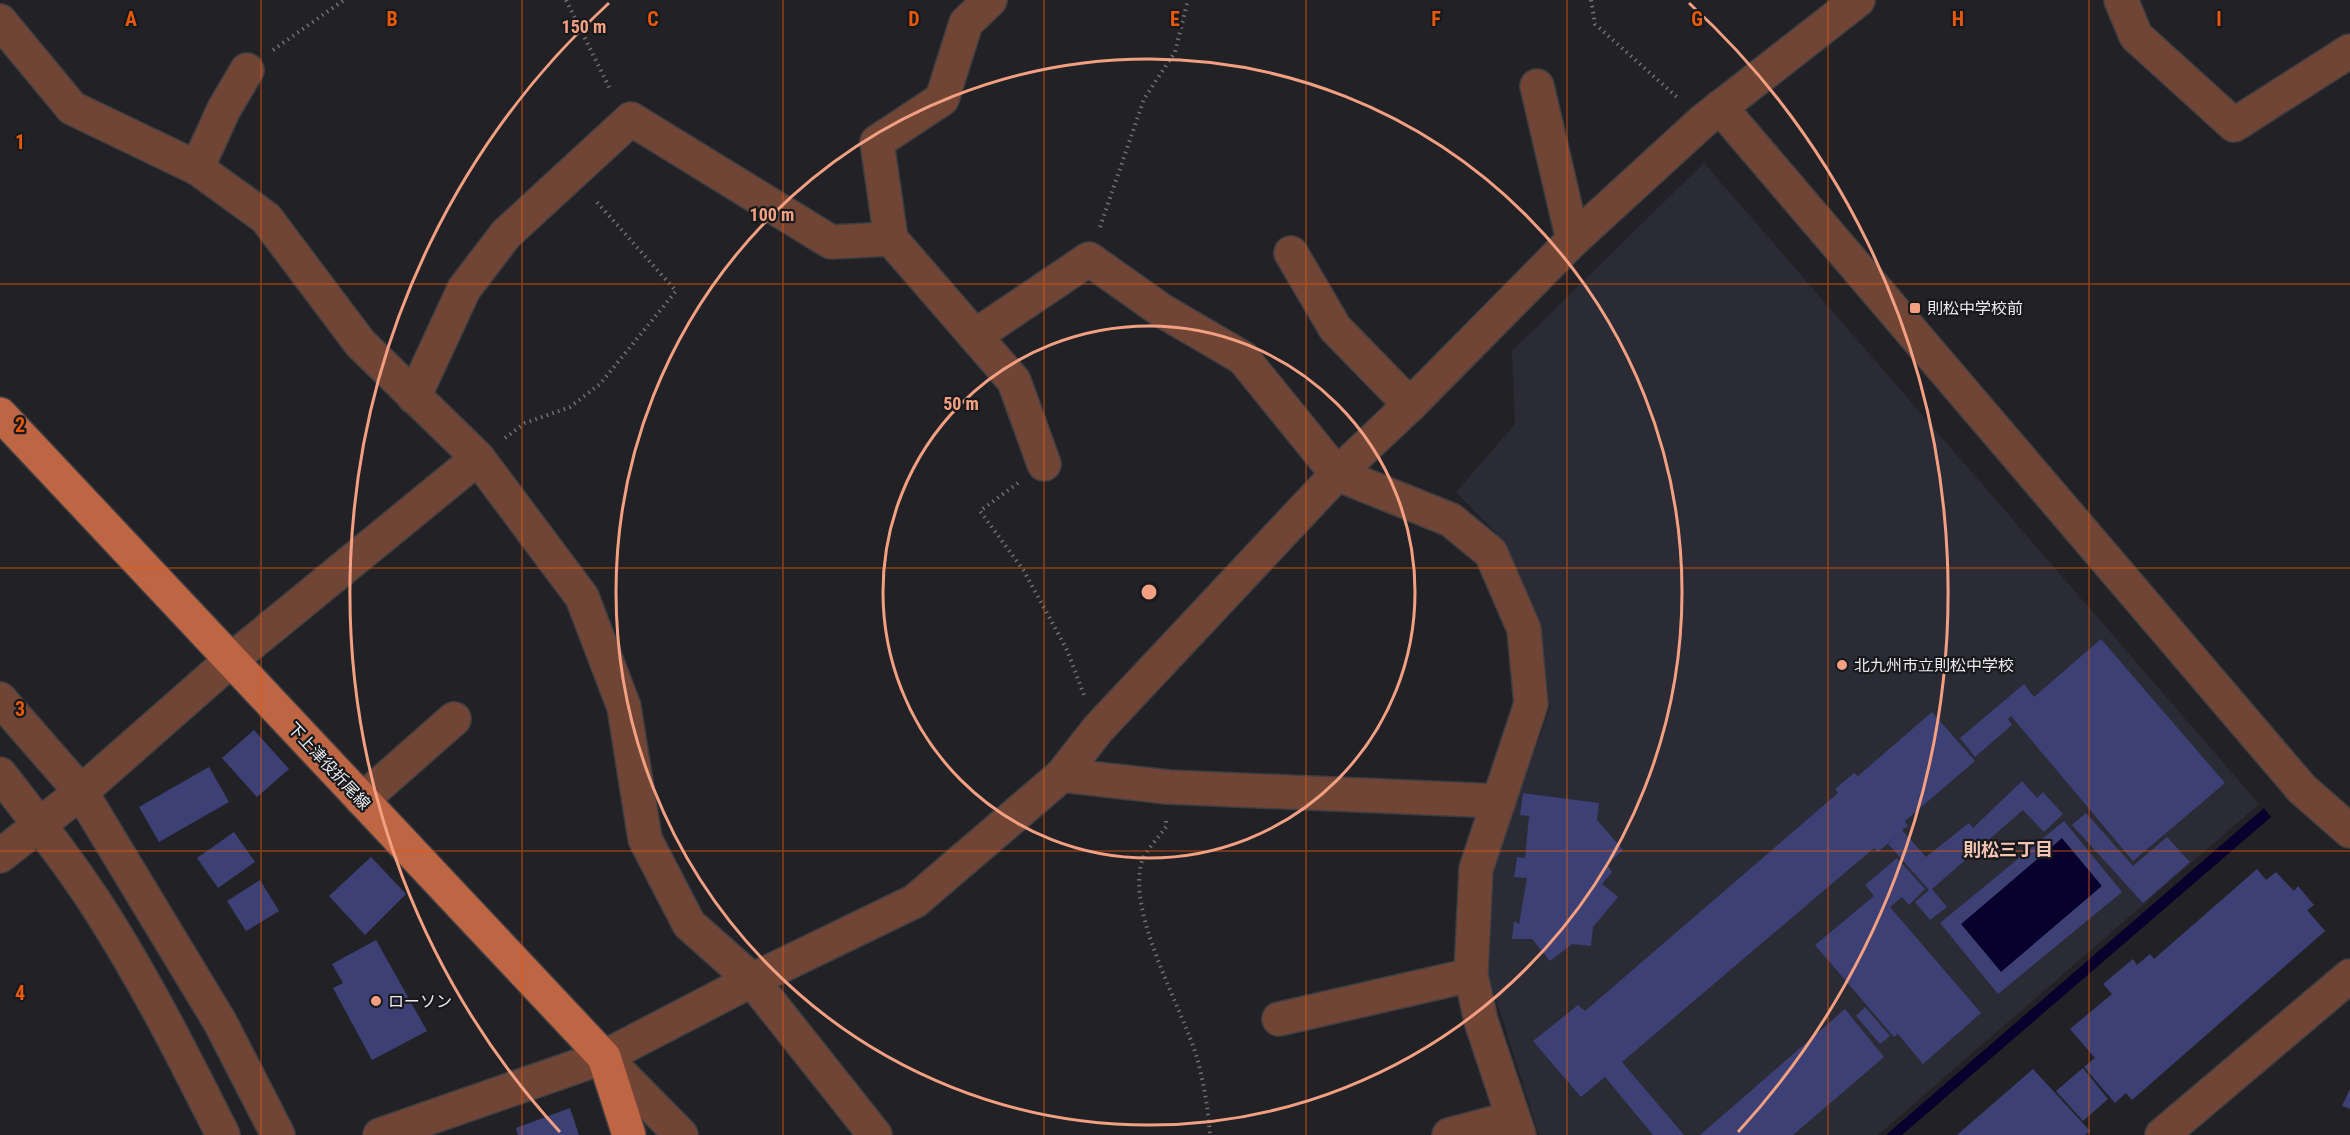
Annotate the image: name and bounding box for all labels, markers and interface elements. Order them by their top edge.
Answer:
text: A [125,7,137,31]
text: B [386,7,398,31]
text: C [647,7,659,31]
text: D [908,7,920,31]
text: E [1170,7,1180,31]
text: F [1431,7,1441,31]
text: G [1691,7,1703,31]
text: H [1952,7,1964,31]
text: I [2216,7,2222,31]
text: 150 m [562,16,606,37]
text: 1 [15,130,25,154]
text: 100 m [750,204,794,225]
place label: 則松中学校前 [1927,299,2023,318]
marker: 則松中学校前 [1908,301,1922,315]
text: 50 m [943,393,979,414]
text: 2 [15,413,25,437]
centre of rings [1139,582,1159,602]
place label: 北九州市立則松中学校 [1854,656,2014,675]
marker: 北九州市立則松中学校 [1835,658,1849,672]
text: 3 [15,697,25,721]
street label: 下上津役折尾線 [284,719,374,813]
district label: 則松三丁目 [1963,839,2053,860]
text: 4 [15,981,25,1005]
place label: ローソン [388,992,452,1011]
marker: ローソン [369,994,383,1008]

